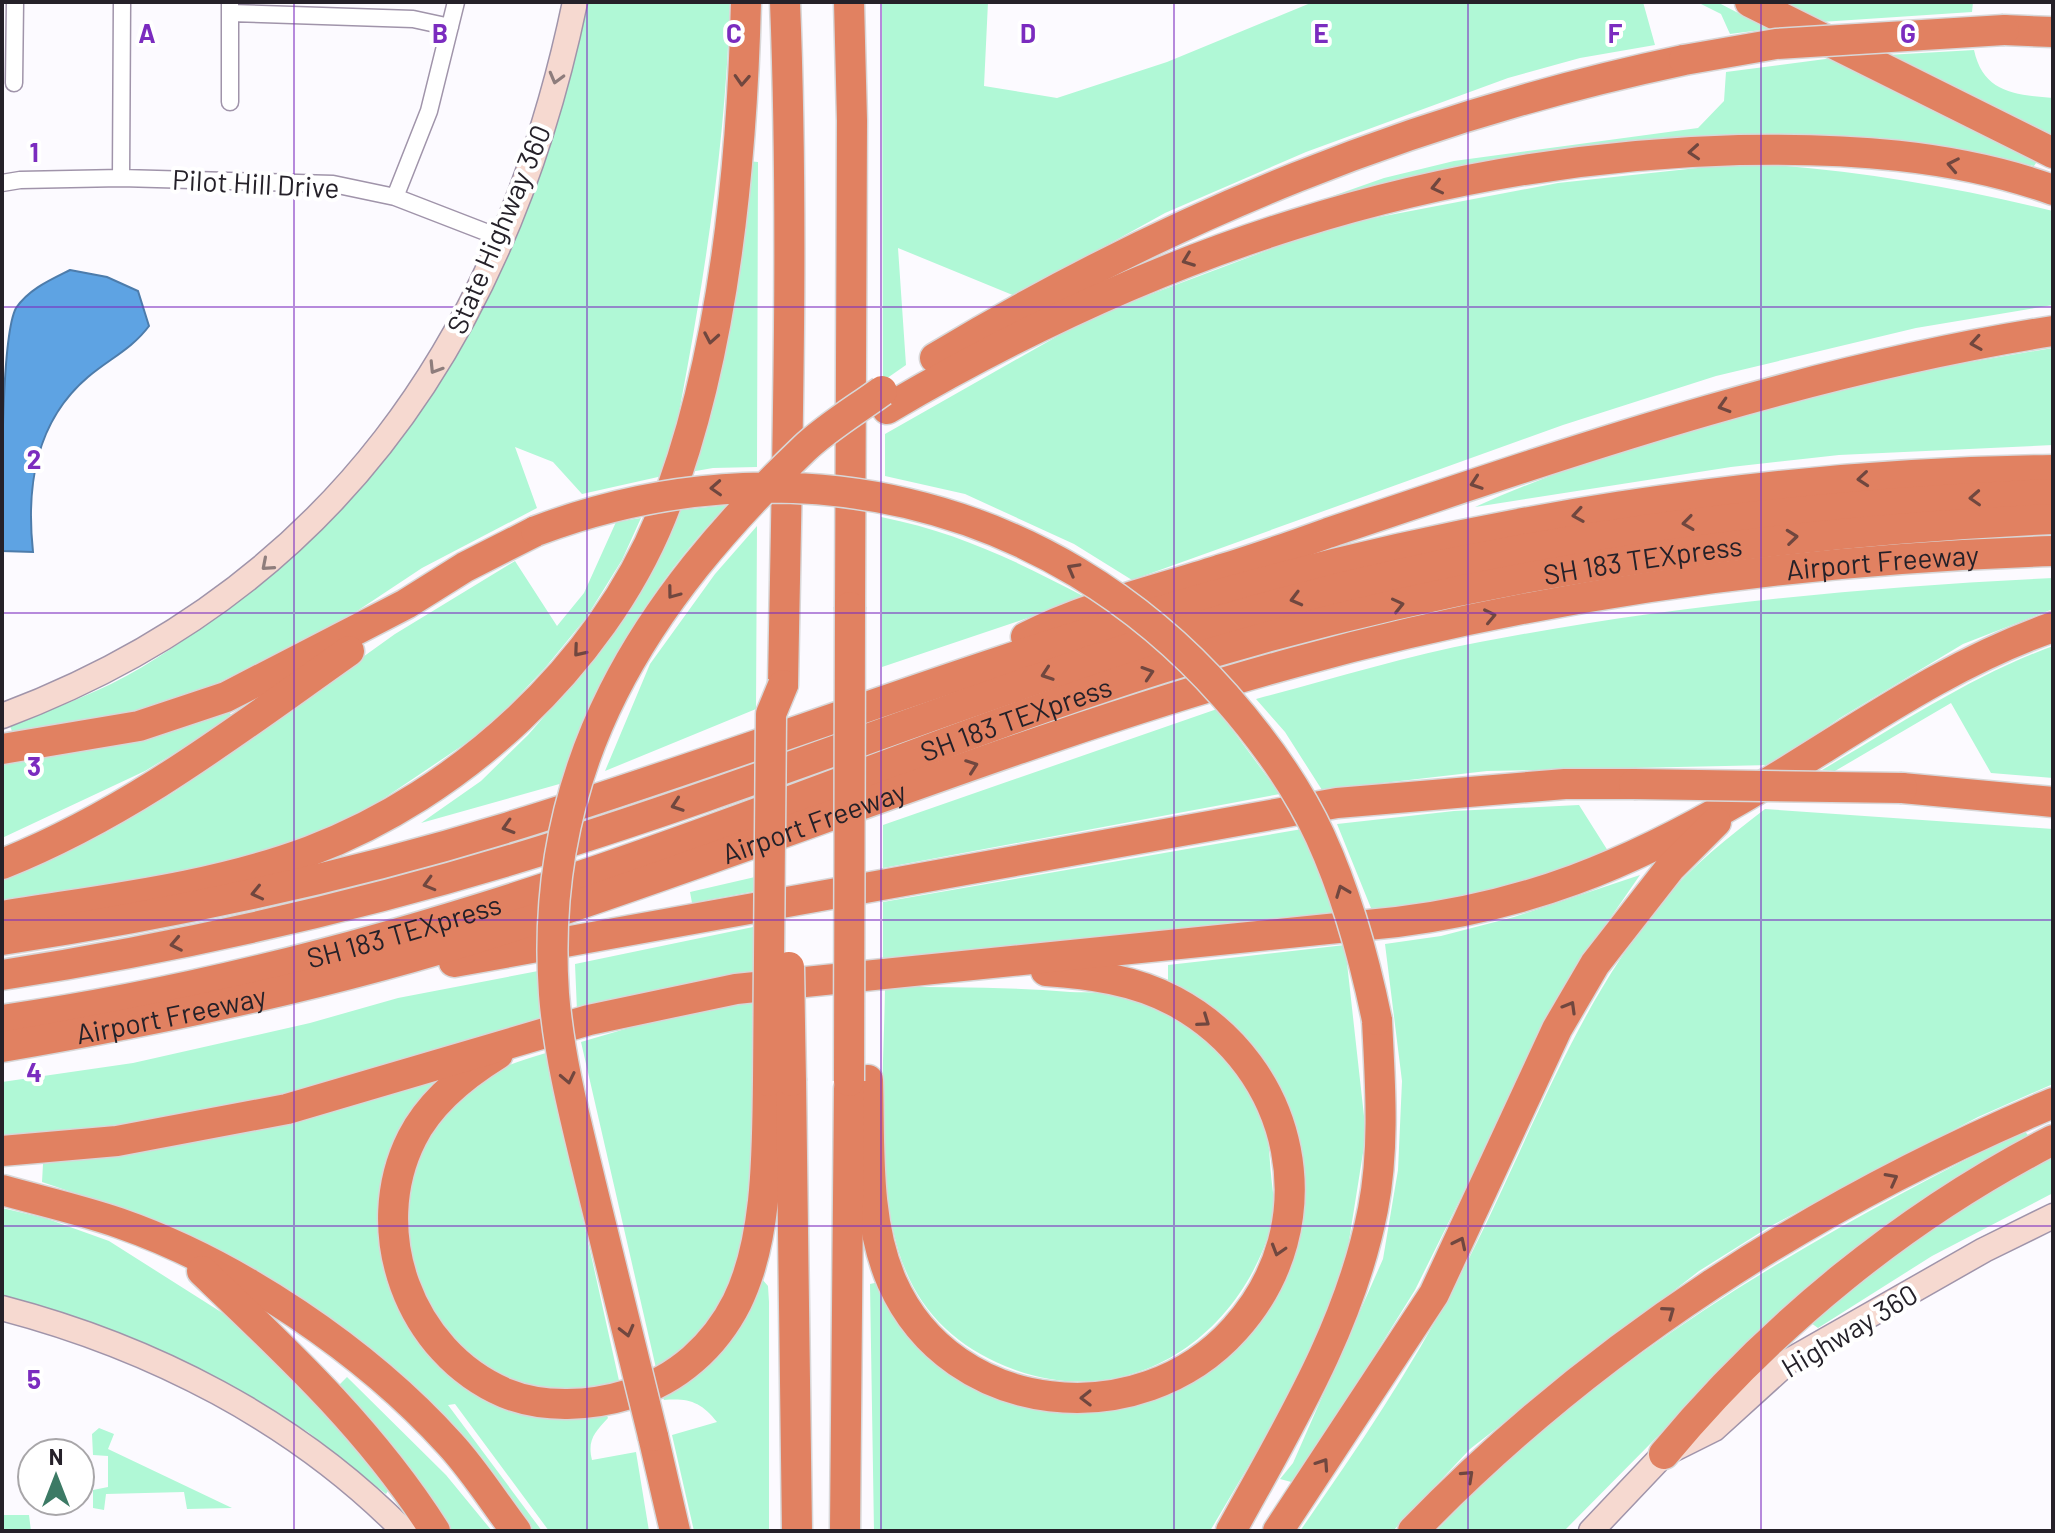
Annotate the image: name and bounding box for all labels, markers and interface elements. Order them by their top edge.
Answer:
text: A [138,17,156,48]
text: B [432,17,448,48]
text: C [726,17,742,48]
text: D [1020,17,1036,48]
text: E [1313,17,1329,48]
text: F [1608,17,1623,48]
text: G [1900,17,1916,48]
one-way arrow [549,70,565,84]
one-way arrow [734,74,751,87]
street label: State Highway 360 [439,119,557,339]
text: 1 [29,136,39,167]
one-way arrow [1687,143,1700,160]
one-way arrow [1947,157,1960,174]
street label: Pilot Hill Drive [172,162,340,204]
one-way arrow [1430,178,1444,195]
one-way arrow [1182,251,1196,267]
one-way arrow [703,331,720,345]
one-way arrow [1969,334,1983,351]
one-way arrow [430,360,445,374]
one-way arrow [1717,397,1731,413]
text: 2 [27,443,41,474]
one-way arrow [1856,470,1869,487]
one-way arrow [1469,473,1483,490]
one-way arrow [709,480,722,497]
one-way arrow [1968,489,1981,506]
one-way arrow [1571,506,1584,523]
one-way arrow [1681,514,1695,531]
street label: SH 183 TEXpress [1540,528,1744,591]
one-way arrow [1786,529,1799,546]
street label: Airport Freeway [1784,537,1980,586]
one-way arrow [261,555,276,570]
one-way arrow [1068,563,1082,579]
one-way arrow [668,584,682,598]
one-way arrow [1289,590,1303,606]
one-way arrow [1391,597,1405,614]
one-way arrow [1482,608,1496,625]
one-way arrow [574,642,589,656]
one-way arrow [1041,665,1055,681]
one-way arrow [1140,666,1154,682]
street label: SH 183 TEXpress [915,669,1116,768]
text: 3 [27,750,41,781]
one-way arrow [964,760,978,776]
street label: Airport Freeway [717,773,911,870]
one-way arrow [671,796,685,812]
one-way arrow [502,818,516,834]
one-way arrow [423,875,437,891]
one-way arrow [251,884,264,901]
one-way arrow [1335,885,1352,899]
street label: SH 183 TEXpress [303,886,505,975]
one-way arrow [170,935,184,952]
street label: Airport Freeway [73,978,269,1050]
one-way arrow [1560,1001,1576,1016]
one-way arrow [1196,1011,1210,1026]
text: 4 [26,1056,42,1087]
one-way arrow [559,1070,576,1084]
one-way arrow [1884,1173,1899,1188]
one-way arrow [1450,1236,1466,1251]
one-way arrow [1271,1243,1287,1257]
street label: Highway 360 [1775,1276,1923,1384]
one-way arrow [1661,1307,1675,1322]
one-way arrow [618,1323,635,1337]
text: 5 [27,1363,41,1394]
one-way arrow [1079,1389,1092,1407]
north arrow [16,1437,96,1517]
text: N [49,1443,63,1469]
one-way arrow [1314,1458,1329,1472]
one-way arrow [1459,1470,1473,1485]

